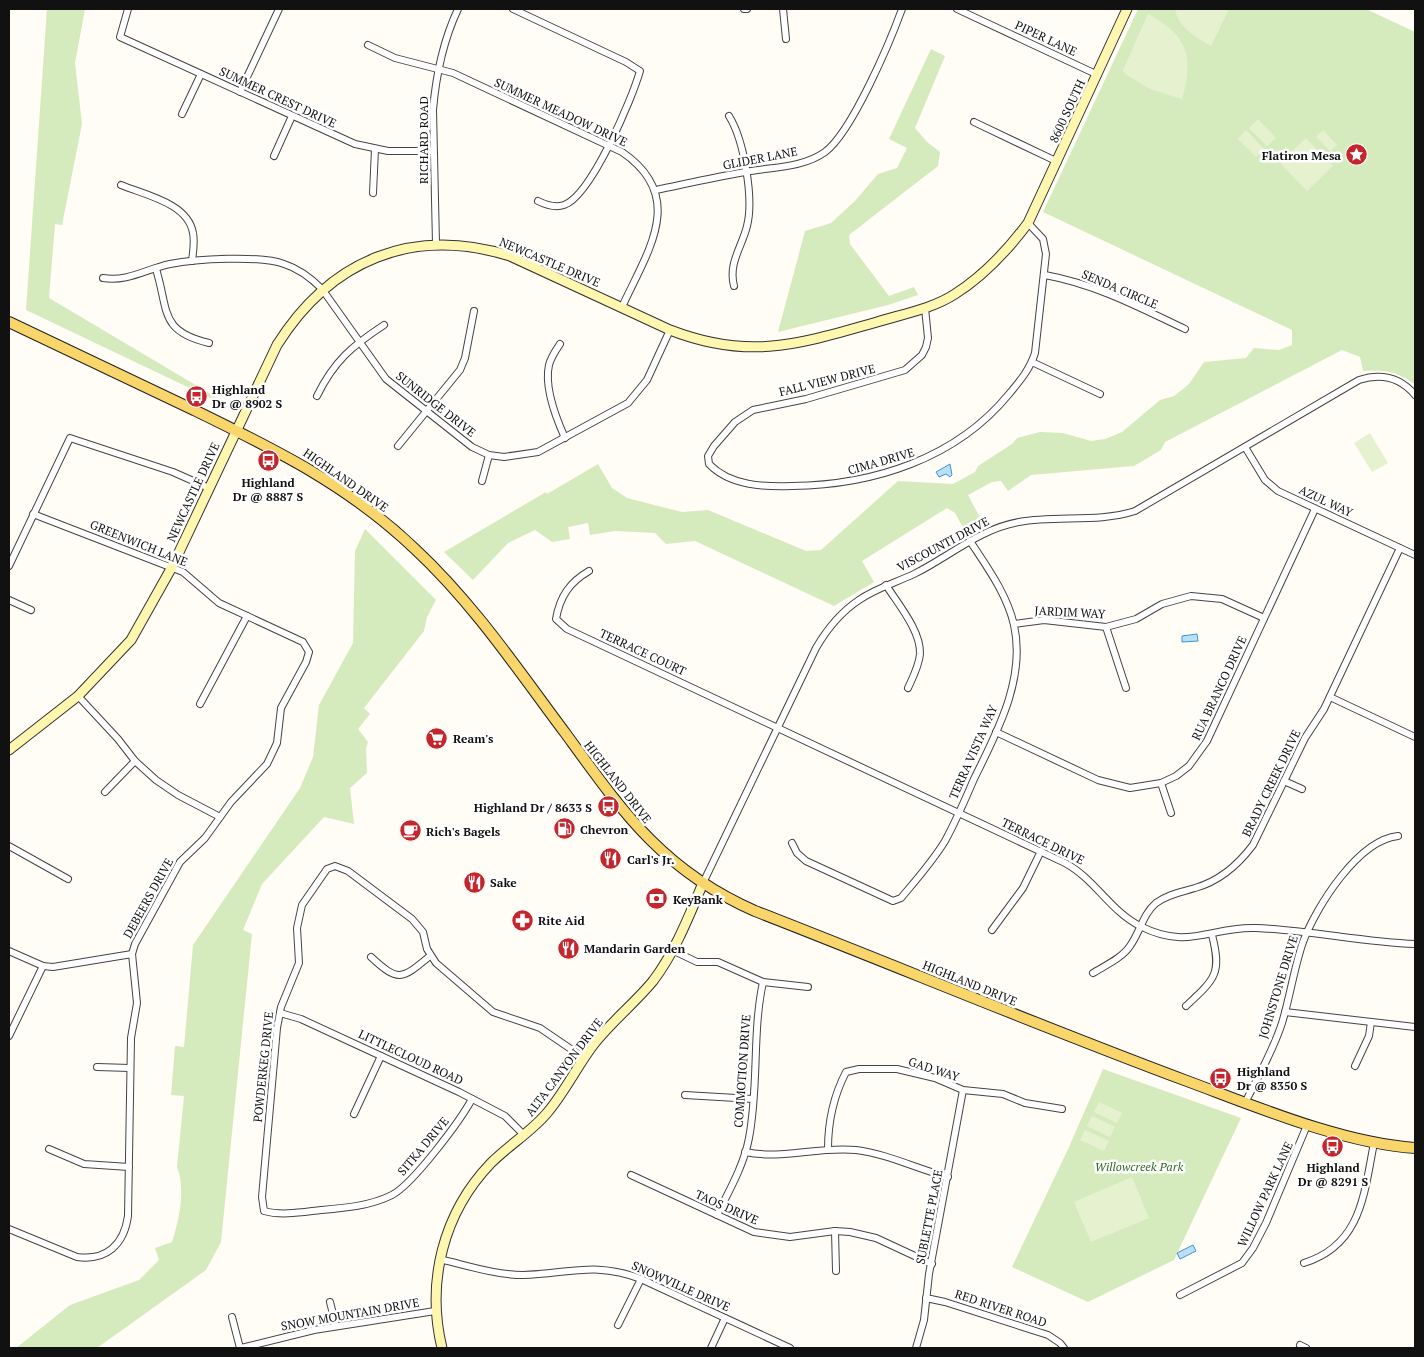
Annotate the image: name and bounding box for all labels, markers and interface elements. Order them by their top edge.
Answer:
street label: PIPER LANE [1013,17,1079,59]
street label: SUMMER CREST DRIVE [217,63,339,131]
street label: SUMMER MEADOW DRIVE [492,75,630,149]
street label: 8600 SOUTH [1046,77,1088,145]
street label: RICHARD ROAD [416,96,431,184]
street label: GLIDER LANE [721,143,799,173]
place icon: Flatiron Mesa [1345,143,1369,167]
place label: Flatiron Mesa [1262,148,1341,163]
street label: NEWCASTLE DRIVE [497,234,603,290]
street label: SENDA CIRCLE [1080,266,1160,312]
street label: FALL VIEW DRIVE [777,361,877,399]
street label: SUNRIDGE DRIVE [393,368,479,440]
place label: Highland Dr @ 8902 S [212,382,283,411]
bus stop icon: Highland Dr @ 8902 S [184,384,208,408]
street label: NEWCASTLE DRIVE [163,440,223,544]
street label: CIMA DRIVE [846,444,916,478]
street label: HIGHLAND DRIVE [301,445,391,515]
bus stop icon: Highland Dr @ 8887 S [256,449,280,473]
place label: Highland Dr @ 8887 S [233,475,303,504]
street label: AZUL WAY [1297,482,1356,520]
street label: VISCOUNTI DRIVE [894,513,992,575]
street label: GREENWICH LANE [88,517,190,569]
street label: JARDIM WAY [1034,603,1106,621]
street label: TERRACE COURT [597,625,689,679]
street label: RUA BRANCO DRIVE [1188,633,1250,743]
street label: TERRA VISTA WAY [946,702,1001,801]
supermarket icon: Ream's [425,726,449,750]
street label: BRADY CREEK DRIVE [1239,727,1303,839]
place label: Ream's [453,731,494,746]
street label: HIGHLAND DRIVE [581,738,655,826]
bus stop icon: Highland Dr / 8633 S [596,795,620,819]
place label: Highland Dr / 8633 S [474,800,592,815]
street label: TERRACE DRIVE [999,814,1087,868]
fuel station icon: Chevron [552,817,576,841]
cafe icon: Rich's Bagels [398,819,422,843]
place label: Chevron [580,822,629,837]
place label: Rich's Bagels [426,824,501,839]
restaurant icon: Carl's Jr. [599,847,623,871]
place label: Carl's Jr. [627,852,675,867]
street label: DEBEERS DRIVE [120,855,176,941]
restaurant icon: Sake [462,870,486,894]
place label: Sake [490,875,517,890]
bank icon: KeyBank [645,887,669,911]
place label: KeyBank [673,892,723,907]
pharmacy icon: Rite Aid [510,908,534,932]
place label: Rite Aid [538,913,585,928]
street label: JOHNSTONE DRIVE [1255,934,1301,1040]
restaurant icon: Mandarin Garden [556,936,580,960]
place label: Mandarin Garden [584,941,686,956]
street label: HIGHLAND DRIVE [921,957,1019,1009]
street label: POWDERKEG DRIVE [250,1011,276,1123]
street label: COMMOTION DRIVE [731,1014,753,1128]
street label: ALTA CANYON DRIVE [522,1015,606,1119]
street label: LITTLECLOUD ROAD [356,1026,466,1088]
street label: GAD WAY [907,1054,962,1084]
place label: Highland Dr @ 8350 S [1237,1064,1308,1093]
bus stop icon: Highland Dr @ 8350 S [1209,1066,1233,1090]
street label: SITKA DRIVE [394,1114,452,1178]
bus stop icon: Highland Dr @ 8291 S [1321,1134,1345,1158]
street label: WILLOW PARK LANE [1234,1139,1296,1249]
park label: Willowcreek Park [1095,1159,1183,1174]
place label: Highland Dr @ 8291 S [1298,1160,1368,1189]
street label: SUBLETTE PLACE [912,1168,946,1266]
street label: TAOS DRIVE [693,1186,761,1228]
street label: SNOWVILLE DRIVE [630,1258,732,1314]
street label: RED RIVER ROAD [953,1286,1049,1330]
street label: SNOW MOUNTAIN DRIVE [280,1294,420,1334]

